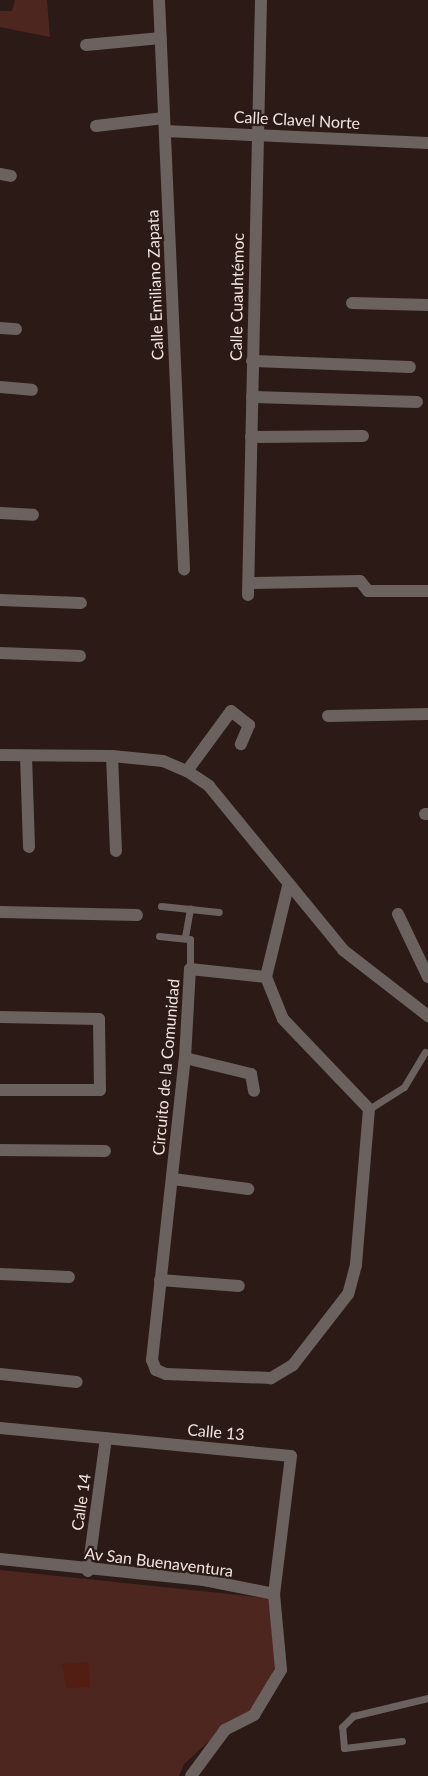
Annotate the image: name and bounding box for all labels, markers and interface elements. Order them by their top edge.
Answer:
street label: Calle Clavel Norte [233,107,361,133]
street label: Calle Emiliano Zapata [143,209,167,361]
street label: Calle Cuauhtémoc [226,233,248,361]
street label: Circuito de la Comunidad [149,978,183,1156]
street label: Calle 13 [187,1420,245,1444]
street label: Calle 14 [68,1472,94,1532]
street label: Av San Buenaventura [83,1543,235,1581]

